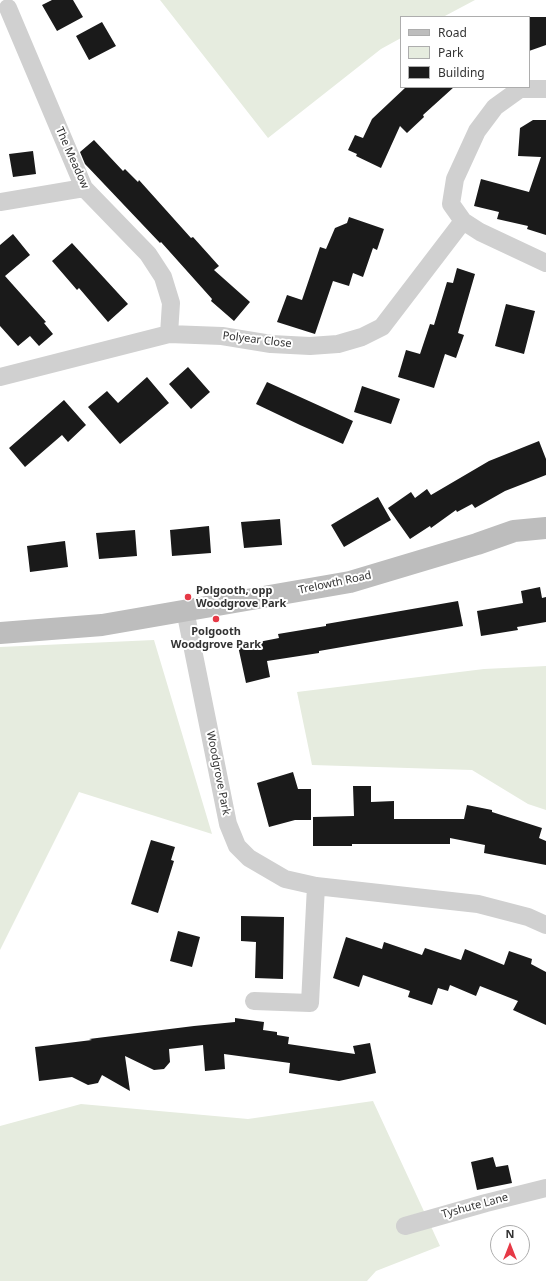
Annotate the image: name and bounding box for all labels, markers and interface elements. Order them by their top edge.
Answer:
legend [400,16,530,88]
text: Road [438,24,467,41]
text: Park [438,44,463,61]
text: Building [438,64,485,81]
street label: The Meadow [53,125,91,191]
street label: Polyear Close [222,329,292,351]
street label: Trelowth Road [297,569,373,597]
place label: Polgooth, opp Woodgrove Park [196,584,286,610]
marker: Polgooth, opp Woodgrove Park [183,592,193,602]
marker: Polgooth Woodgrove Park [211,614,221,624]
place label: Polgooth Woodgrove Park [171,625,261,651]
street label: Woodgrove Park [203,730,233,816]
street label: Tyshute Lane [440,1191,510,1221]
north arrow [490,1225,530,1265]
text: N [506,1226,514,1241]

